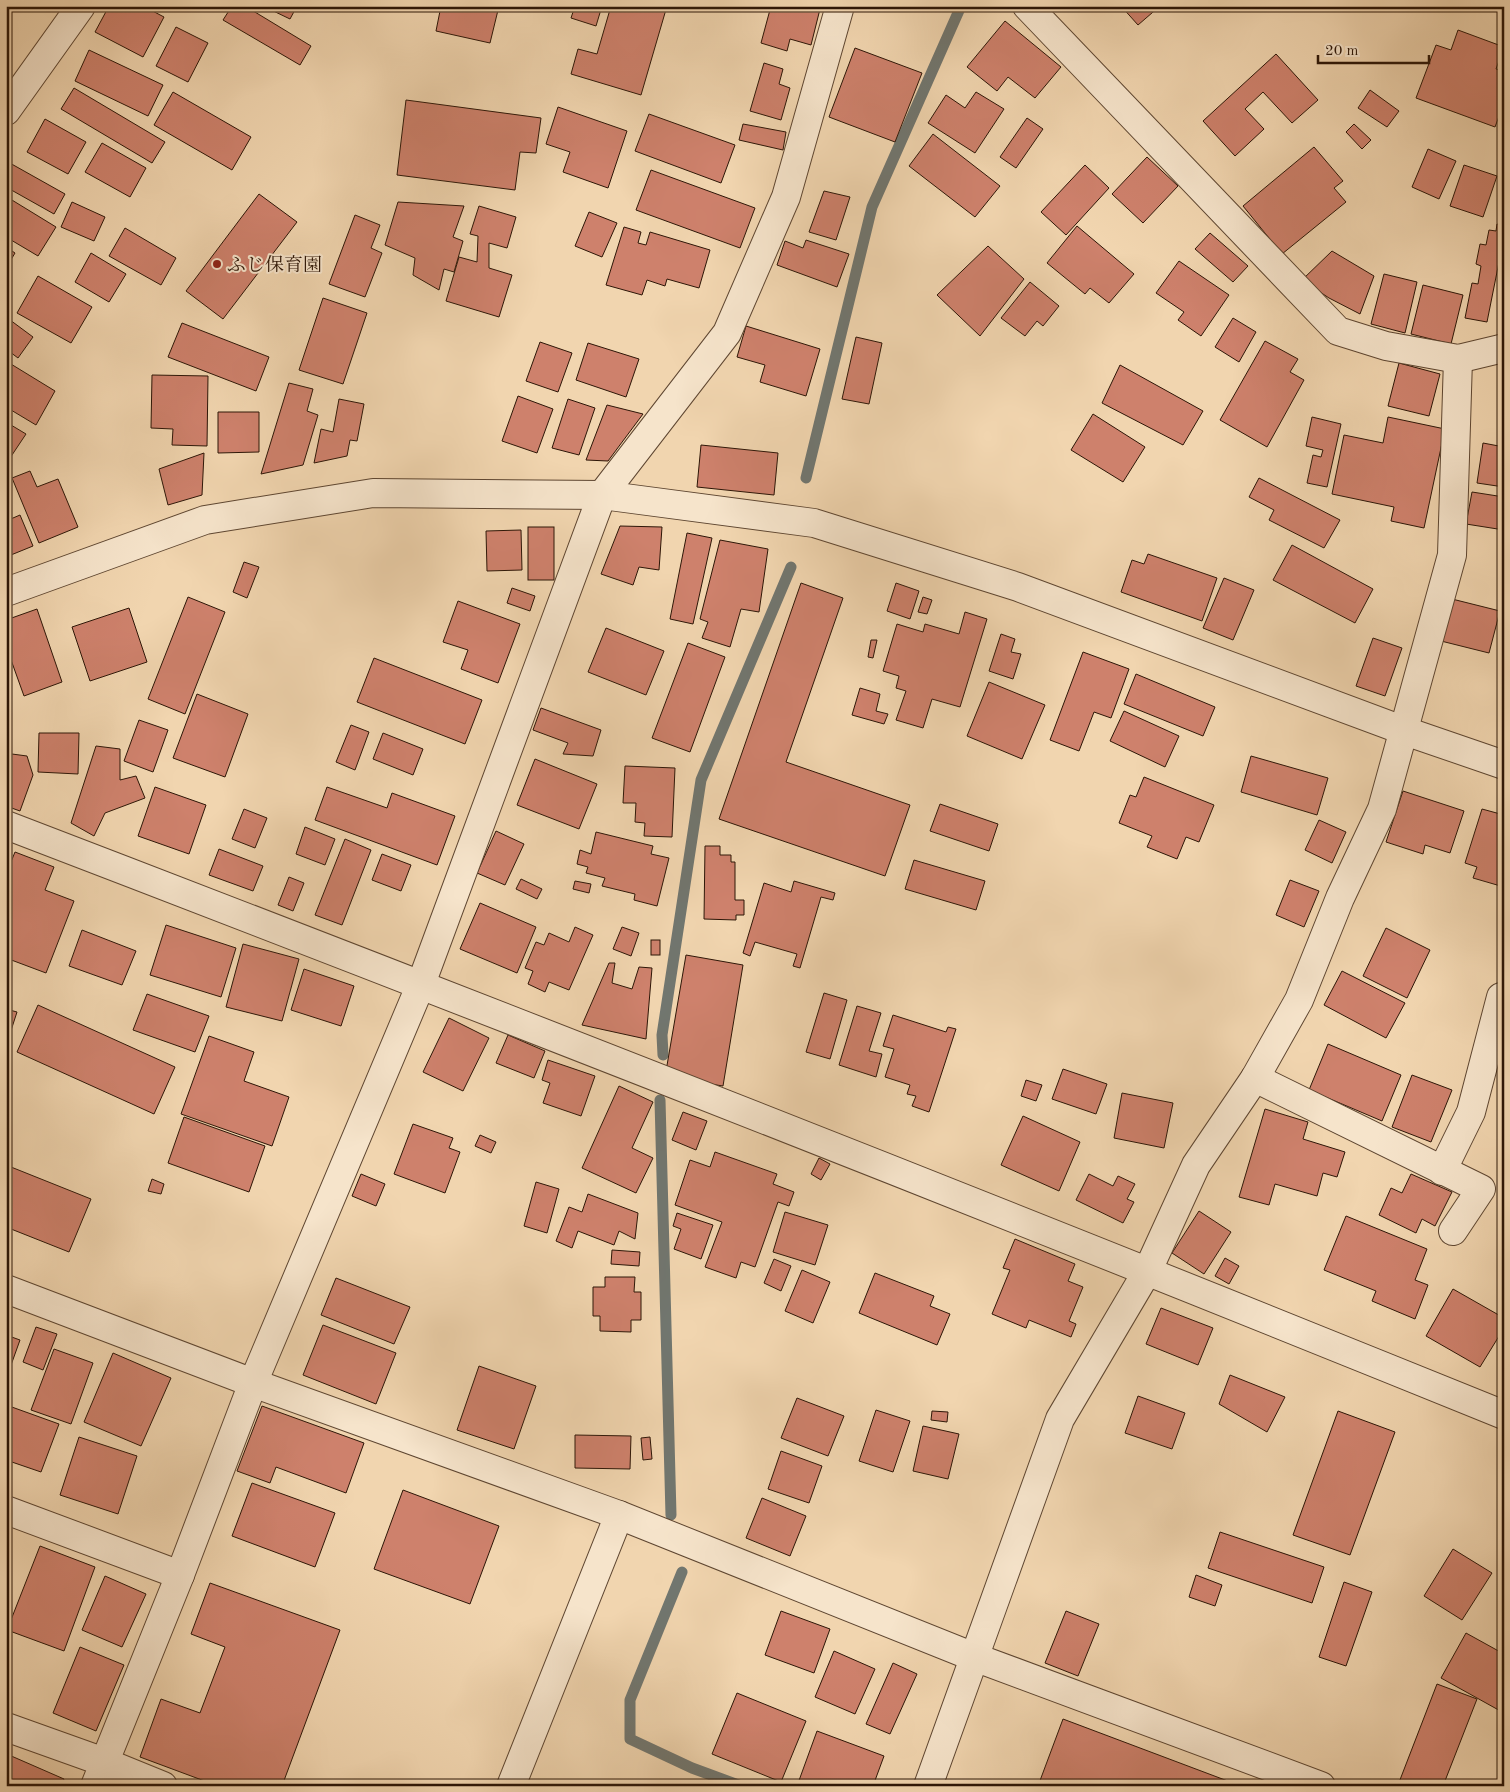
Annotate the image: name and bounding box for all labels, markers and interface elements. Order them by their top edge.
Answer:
scale bar [1318,32,1429,64]
text: 20 m [1325,44,1359,59]
place label: ふじ保育園 [227,255,322,276]
marker: ふじ保育園 [211,258,223,270]

